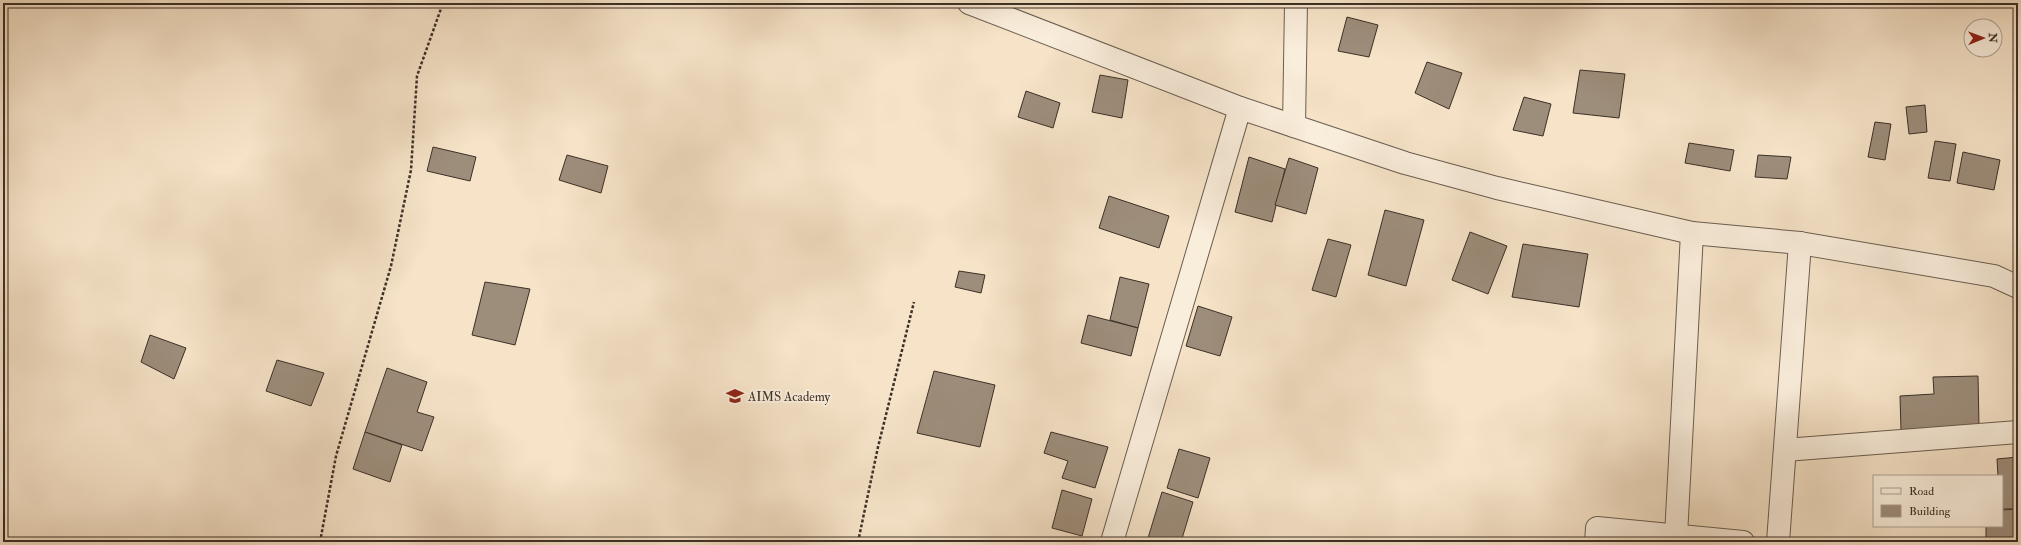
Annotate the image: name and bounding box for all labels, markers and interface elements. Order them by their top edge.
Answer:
north arrow [1963,18,2003,58]
text: N [1986,32,1999,44]
school or university icon: AIMS Academy [725,386,745,406]
place label: AIMS Academy [747,389,831,406]
legend [1873,475,2003,527]
text: Road [1909,484,1934,499]
text: Building [1909,504,1952,519]

